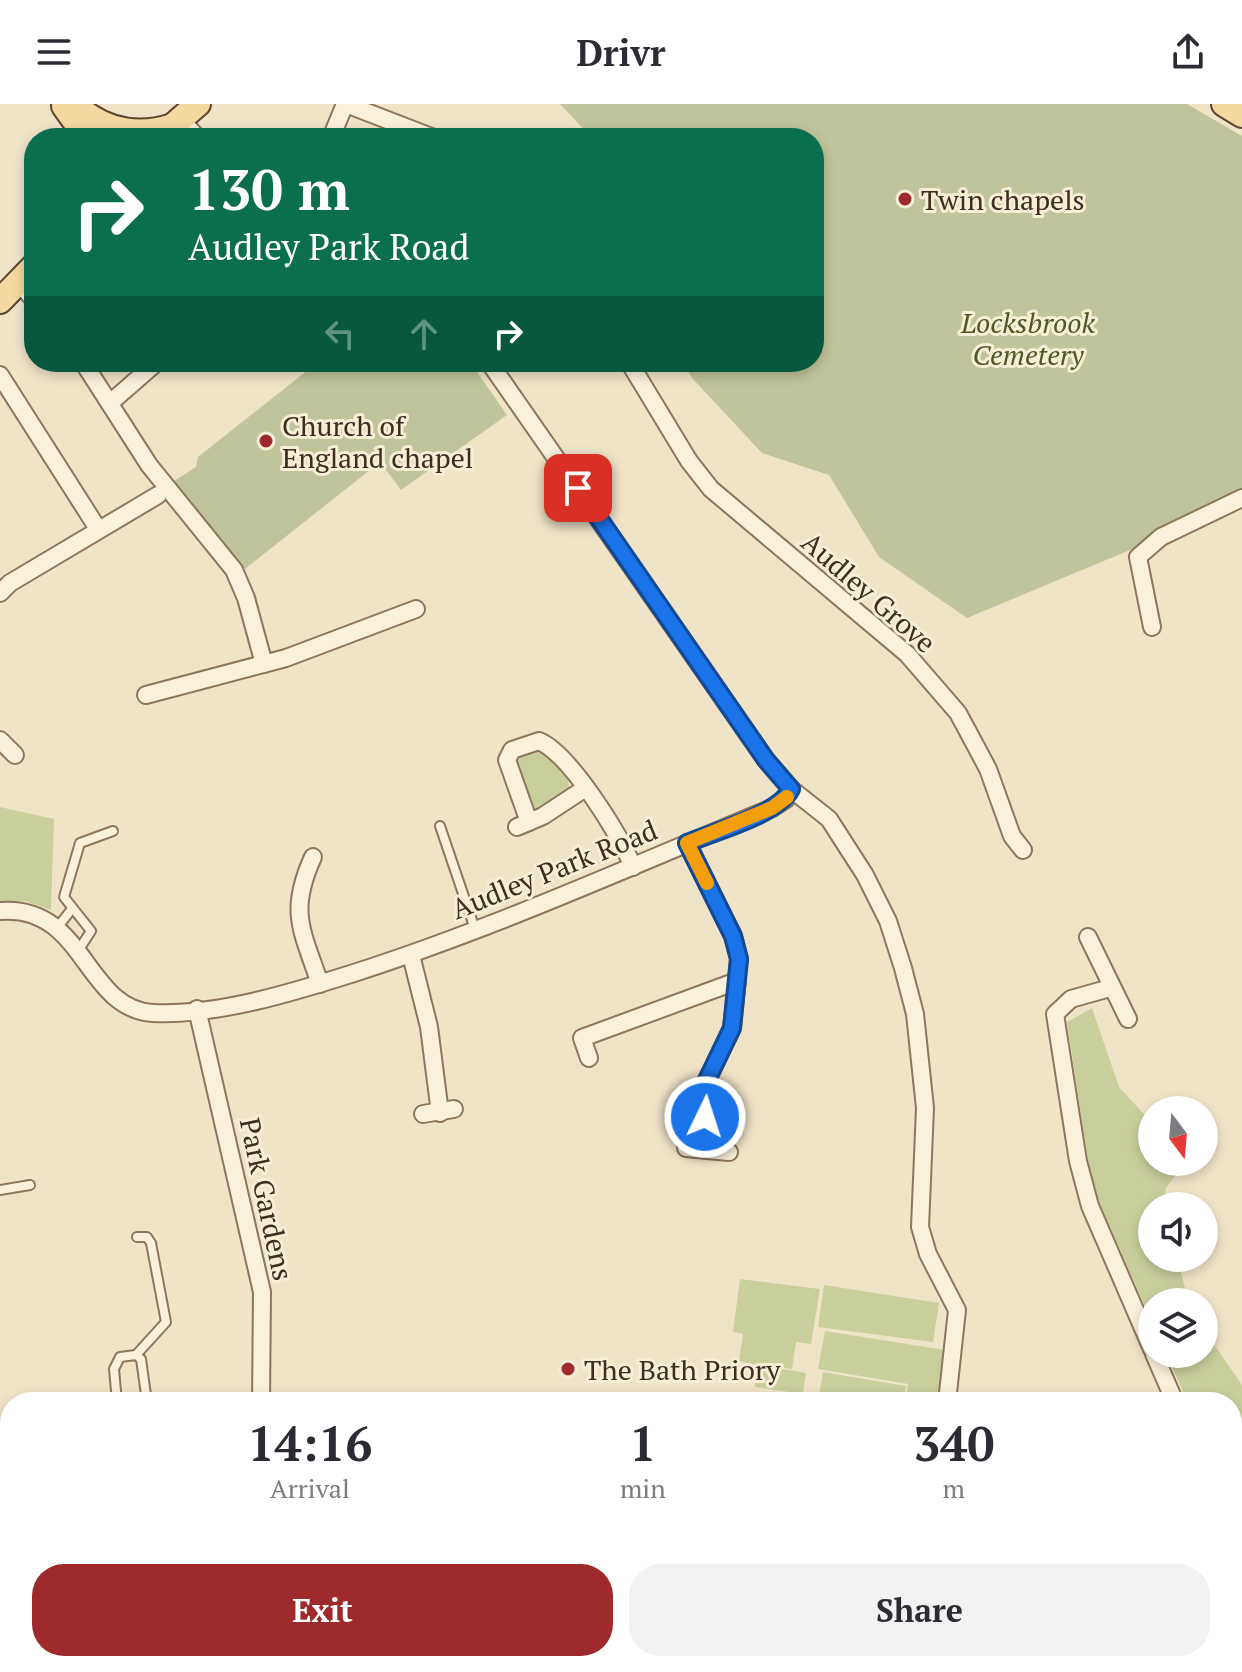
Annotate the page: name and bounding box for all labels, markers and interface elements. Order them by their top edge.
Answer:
text: Drivr [577,29,665,76]
icon: menu [32,30,76,74]
icon: share [1166,30,1210,74]
text: 130 m [188,152,350,226]
icon: right [56,160,160,264]
place label: Twin chapels [921,181,1085,218]
marker: Twin chapels [896,190,914,208]
text: Audley Park Road [188,223,470,270]
park label: Locksbrook Cemetery [960,304,1096,373]
icon: left [318,312,362,356]
icon: ahead [402,312,446,356]
icon: right [486,312,530,356]
place label: Church of England chapel [282,407,473,476]
marker: Church of England chapel [257,432,275,450]
pin [544,454,612,522]
icon: arrive [556,466,600,510]
street label: Audley Grove [794,523,944,661]
street label: Audley Park Road [446,811,662,927]
position arrow [663,1075,747,1159]
north arrow [1138,1096,1218,1176]
map controls [1138,1096,1218,1368]
street label: Park Gardens [232,1114,302,1284]
button: sound [1138,1192,1218,1272]
button: layers [1138,1288,1218,1368]
place label: The Bath Priory [584,1351,781,1388]
marker: The Bath Priory [559,1360,577,1378]
text: 14:16 [247,1411,372,1475]
text: 1 [629,1411,656,1475]
text: 340 [913,1411,995,1475]
text: Arrival [270,1471,350,1505]
text: min [620,1471,666,1505]
text: m [943,1471,965,1505]
button: Exit [32,1564,613,1656]
button: Share [629,1564,1210,1656]

